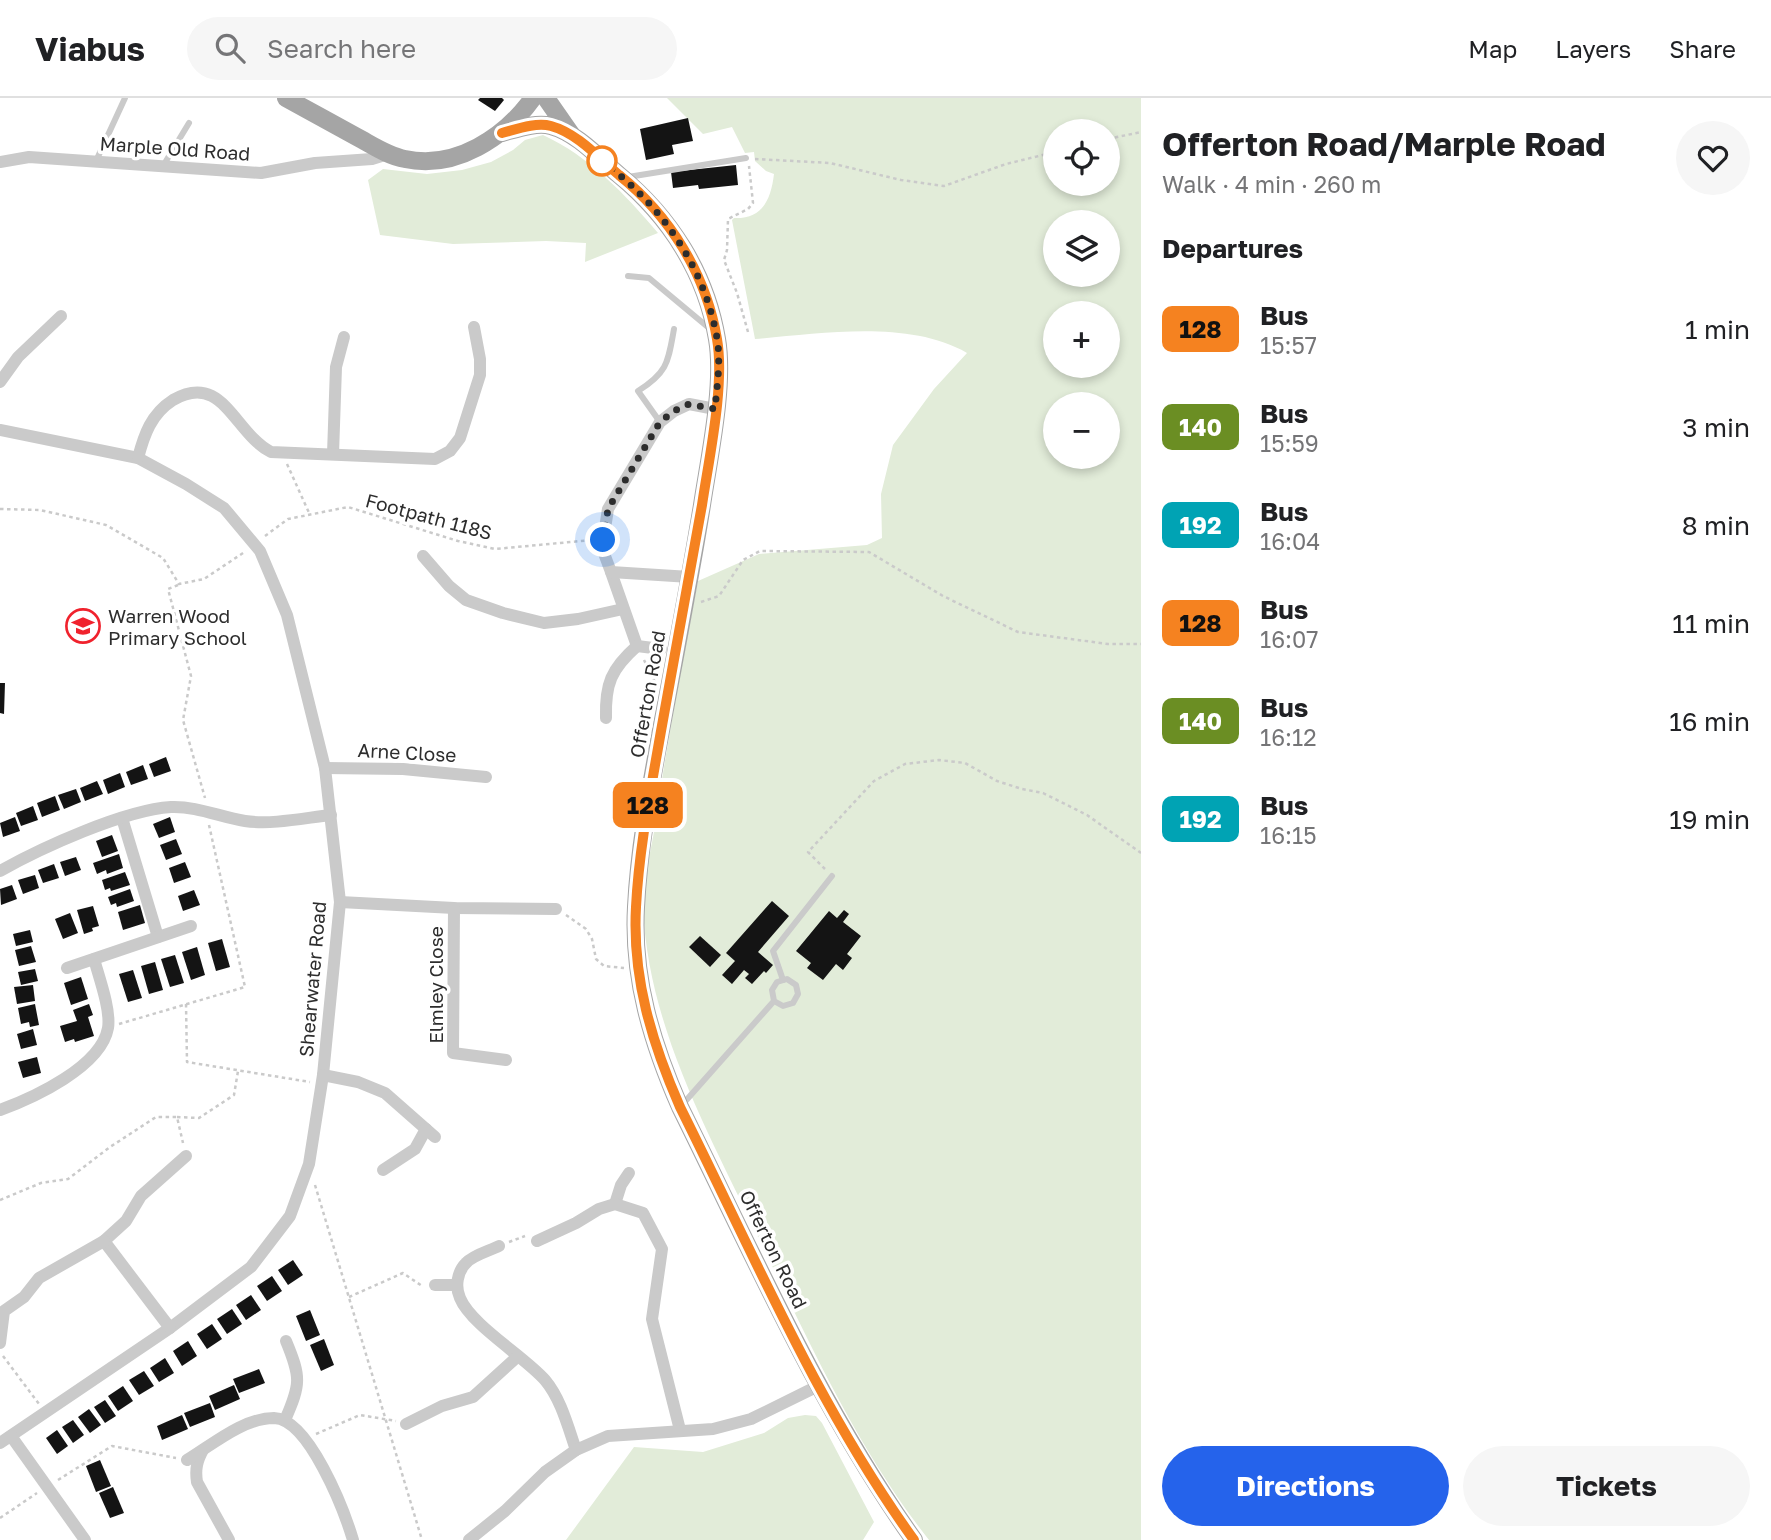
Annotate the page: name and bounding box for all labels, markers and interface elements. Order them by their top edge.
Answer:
search box [187,17,677,80]
text: Viabus [35,29,145,68]
icon: search [211,29,249,67]
text: Search here [267,33,416,64]
text: Map [1468,34,1517,63]
text: Layers [1555,34,1631,63]
text: Share [1669,34,1736,63]
map controls [1043,119,1120,469]
button: locate [1043,119,1120,196]
button: heart [1676,121,1750,195]
text: Offerton Road/Marple Road [1162,124,1606,163]
street label: Marple Old Road [99,131,251,165]
unlabelled marker [587,146,617,176]
text: Walk · 4 min · 260 m [1162,170,1381,198]
button: layers [1043,210,1120,287]
text: Departures [1162,233,1303,264]
text: Bus [1260,300,1308,331]
button: + [1043,301,1120,378]
text: 128 [1179,314,1222,343]
text: 1 min [1685,314,1750,345]
text: 15:57 [1260,331,1317,359]
button: − [1043,392,1120,469]
text: Bus [1260,398,1308,429]
text: 140 [1179,412,1222,441]
text: 3 min [1682,412,1750,443]
text: 15:59 [1260,429,1319,457]
street label: Footpath 118S [363,488,495,544]
text: Bus [1260,496,1308,527]
text: 192 [1179,510,1222,539]
text: 8 min [1682,510,1750,541]
your location [585,522,620,557]
text: 16:04 [1260,527,1320,555]
text: Bus [1260,594,1308,625]
place label: Warren Wood Primary School [108,604,247,649]
school or university icon: Warren Wood Primary School [64,607,102,645]
text: 128 [1179,608,1222,637]
text: 11 min [1672,608,1750,639]
text: 16:07 [1260,625,1318,653]
street label: Offerton Road [624,629,670,759]
text: Bus [1260,692,1308,723]
text: 140 [1179,706,1222,735]
text: 16 min [1669,706,1750,737]
text: 16:12 [1260,723,1316,751]
street label: Arne Close [357,738,457,766]
line badge: 128 [608,782,688,828]
text: 128 [627,790,669,819]
text: Bus [1260,790,1308,821]
text: 192 [1179,804,1222,833]
text: 19 min [1669,804,1750,835]
text: 16:15 [1260,821,1316,849]
street label: Shearwater Road [294,900,330,1058]
street label: Elmley Close [424,926,447,1044]
street label: Offerton Road [735,1186,813,1312]
button: Directions [1162,1446,1449,1526]
button: Tickets [1463,1446,1750,1526]

